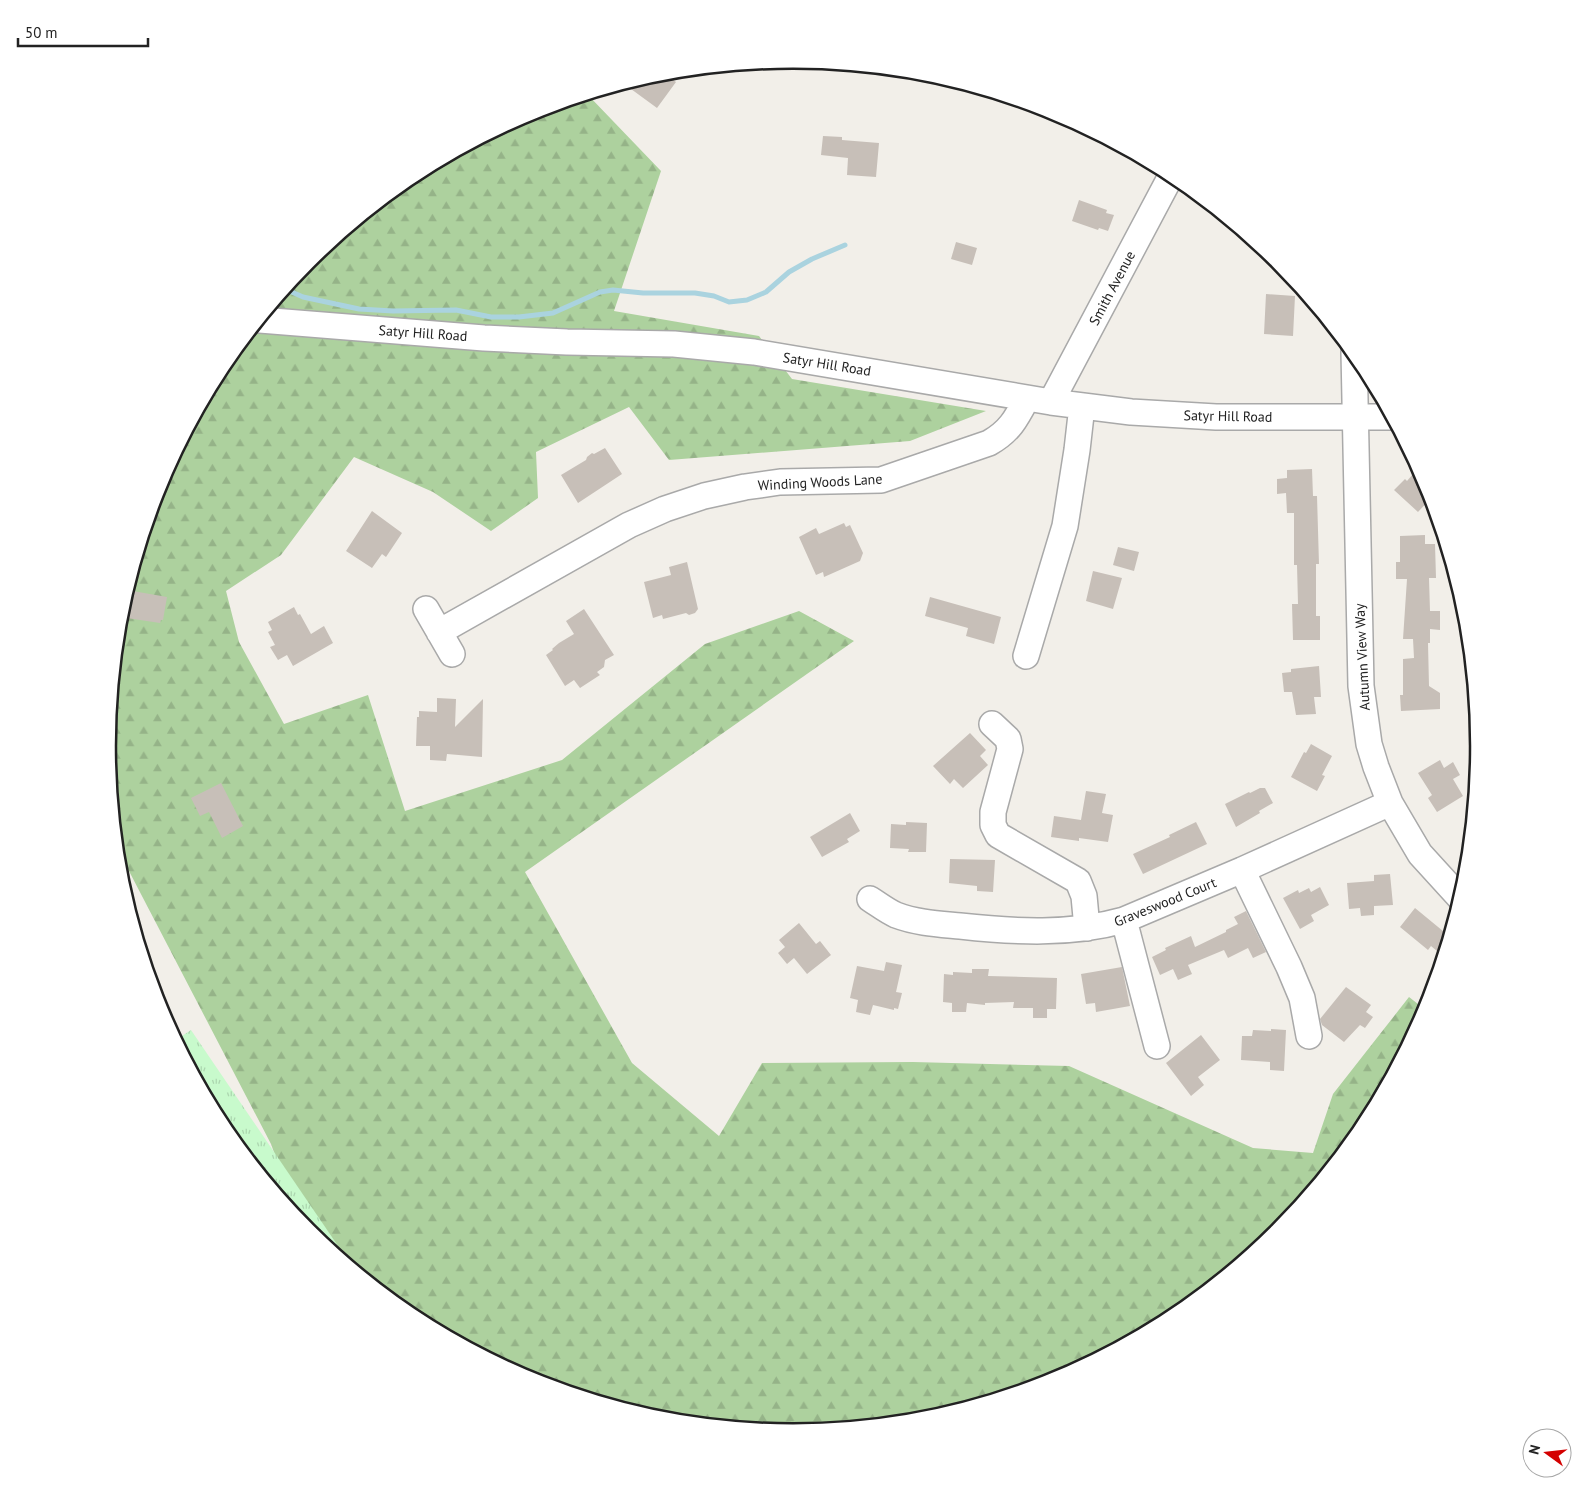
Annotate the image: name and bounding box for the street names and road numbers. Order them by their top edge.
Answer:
street label: Smith Avenue [1085,248,1139,328]
street label: Satyr Hill Road [378,321,468,345]
street label: Satyr Hill Road [782,348,872,380]
street label: Satyr Hill Road [1183,406,1273,426]
street label: Winding Woods Lane [757,470,883,494]
street label: Autumn View Way [1350,603,1374,711]
street label: Graveswood Court [1111,873,1219,931]

